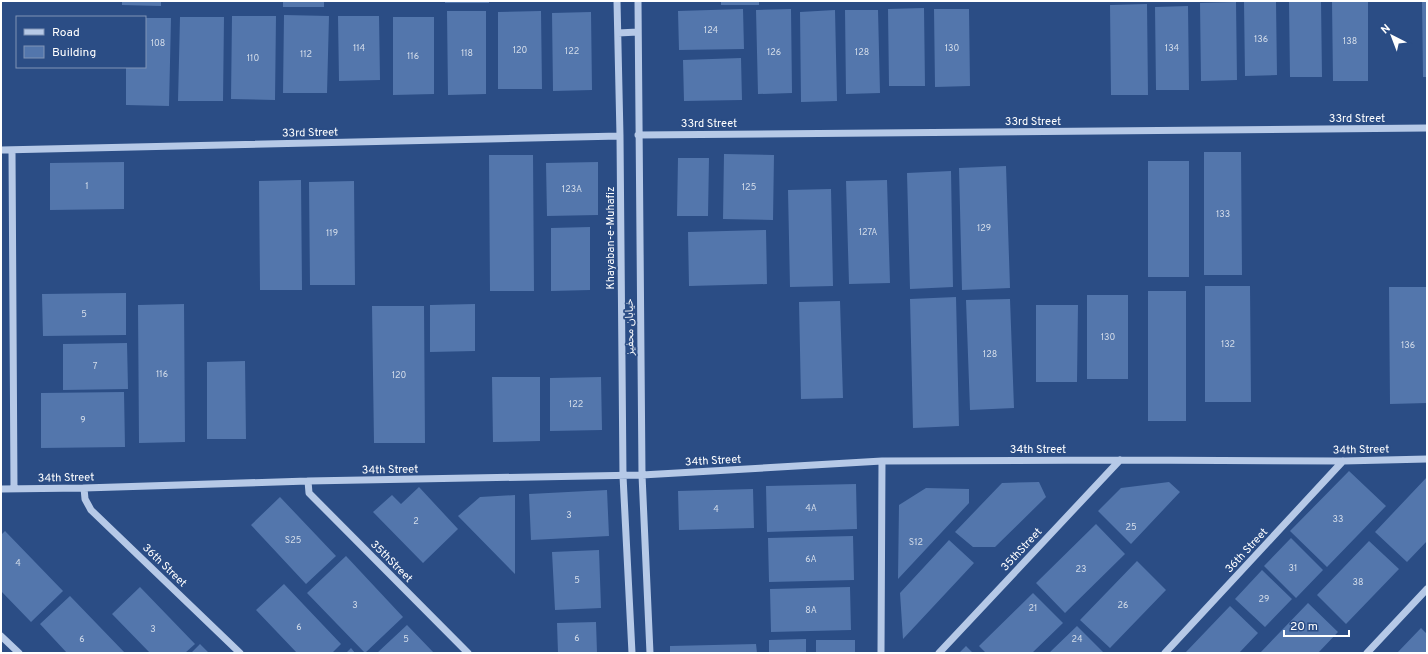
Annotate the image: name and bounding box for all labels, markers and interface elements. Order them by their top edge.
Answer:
legend [16,16,146,68]
north arrow [1372,16,1412,56]
text: N [1378,21,1394,37]
text: Road [52,25,80,41]
house number: 124 [704,25,719,36]
house number: 136 [1254,34,1268,45]
house number: 138 [1343,36,1357,47]
house number: 108 [151,38,165,49]
house number: 114 [353,43,365,54]
house number: 130 [945,43,959,54]
house number: 134 [1165,43,1180,54]
text: Building [52,45,96,61]
house number: 120 [513,45,528,56]
house number: 122 [565,46,579,57]
house number: 126 [767,47,781,58]
house number: 128 [855,47,869,58]
house number: 118 [461,48,473,59]
house number: 112 [300,49,312,60]
house number: 116 [407,51,419,62]
house number: 110 [247,53,259,64]
street label: 33rd Street [1329,112,1385,126]
street label: 33rd Street [1005,115,1061,129]
street label: 33rd Street [681,117,737,131]
street label: 33rd Street [282,126,338,140]
house number: 1 [85,181,89,192]
house number: 125 [742,182,756,193]
house number: 123A [562,184,582,195]
street label: Khayaban-e-Muhafiz [604,187,618,289]
house number: 133 [1216,209,1230,220]
house number: 129 [977,223,991,234]
house number: 127A [859,227,877,238]
house number: 119 [326,228,338,239]
street label: خیابان محفیز [622,298,638,356]
house number: 5 [81,309,87,320]
house number: 130 [1101,332,1115,343]
house number: 132 [1221,339,1235,350]
house number: 136 [1401,340,1415,351]
house number: 128 [983,349,997,360]
house number: 7 [93,361,98,372]
house number: 116 [156,369,168,380]
house number: 120 [392,370,407,381]
house number: 122 [569,399,583,410]
house number: 9 [80,415,86,426]
street label: 34th Street [1010,443,1066,457]
street label: 34th Street [1333,443,1389,457]
street label: 34th Street [684,453,742,469]
street label: 34th Street [362,463,418,477]
street label: 34th Street [38,471,94,485]
house number: 4A [805,503,817,514]
house number: 4 [713,504,719,515]
house number: 3 [566,510,572,521]
house number: 33 [1333,514,1343,525]
house number: 2 [413,516,419,527]
house number: 25 [1125,522,1137,533]
street label: 35thStreet [998,525,1045,574]
street label: 36th Street [1222,525,1271,576]
house number: S25 [285,535,301,546]
house number: S12 [909,537,923,548]
street label: 35thStreet [367,538,415,586]
street label: 36th Street [139,541,189,590]
house number: 6A [805,554,817,565]
house number: 4 [15,558,21,569]
house number: 31 [1289,563,1297,574]
house number: 23 [1076,564,1086,575]
house number: 5 [574,575,580,586]
house number: 38 [1353,577,1363,588]
house number: 29 [1259,594,1269,605]
house number: 3 [352,600,358,611]
house number: 26 [1118,600,1128,611]
house number: 21 [1029,603,1037,614]
house number: 8A [805,605,817,616]
scale bar [1284,612,1349,638]
text: 20 m [1290,619,1318,635]
house number: 6 [296,622,302,633]
house number: 3 [150,624,156,635]
house number: 6 [574,633,580,644]
house number: 6 [79,634,85,645]
house number: 5 [403,634,409,645]
house number: 24 [1071,634,1083,645]

